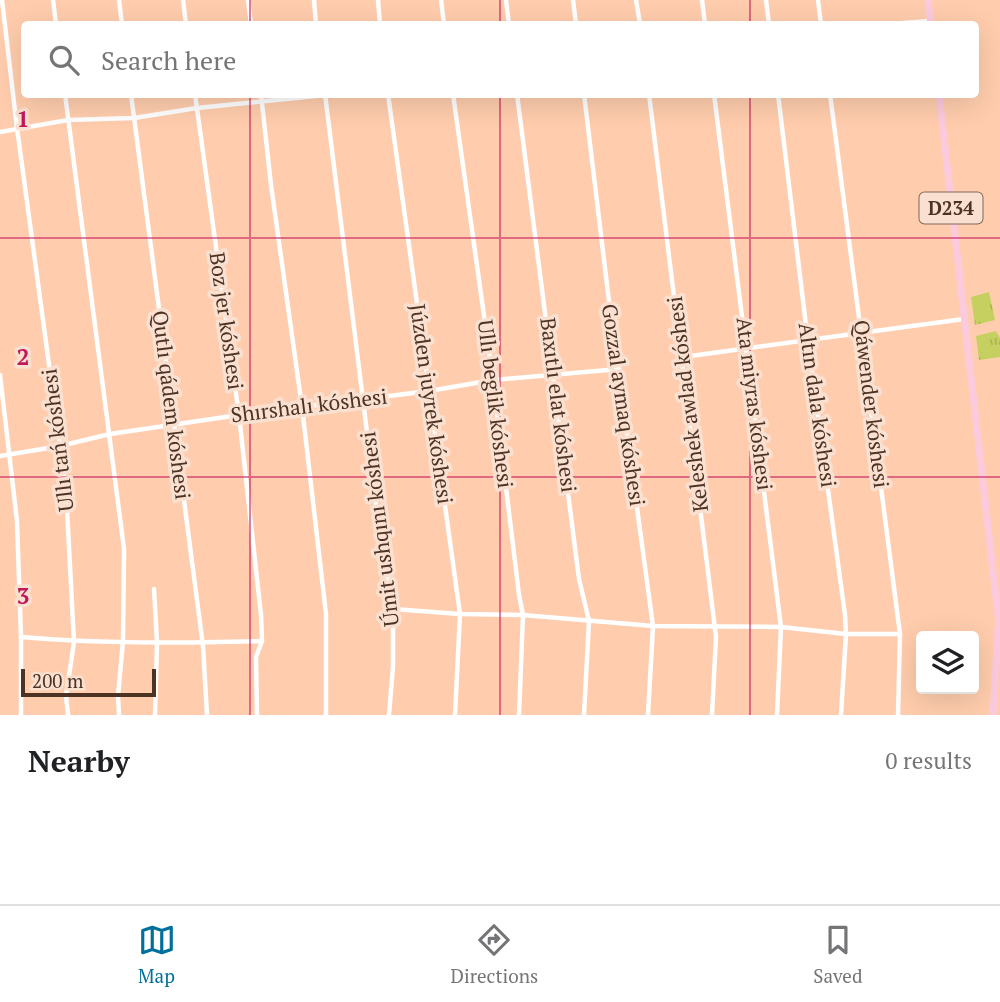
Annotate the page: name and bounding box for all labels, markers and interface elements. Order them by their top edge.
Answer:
search box [21,21,979,98]
icon: search [45,41,83,79]
text: Search here [101,43,236,77]
text: 1 [17,103,30,134]
road number: D234 [920,192,982,224]
street label: Boz jer kóshesi [203,250,251,392]
street label: Keleshek awlad kóshesi [660,295,714,514]
street label: Júzden juyrek kóshesi [404,302,460,506]
street label: Gozzal aymaq kóshesi [596,302,652,508]
street label: Qutlı qádem kóshesi [147,309,197,501]
street label: Baxıtlı elat kóshesi [534,316,584,494]
street label: Ata miyras kóshesi [730,316,780,492]
street label: Ullı beglik kóshesi [472,318,520,490]
street label: Qáwender kóshesi [848,318,896,490]
street label: Altın dala kóshesi [793,321,843,489]
text: 2 [17,341,30,372]
street label: Ullı tań kóshesi [34,367,80,513]
street label: Shırshalı kóshesi [229,382,389,428]
street label: Úmit ushqını kóshesi [353,430,405,628]
text: 3 [17,580,30,611]
map controls [916,631,979,694]
button: layers [916,631,979,694]
scale bar [21,666,156,698]
text: 200 m [32,668,83,693]
text: Nearby [28,741,130,781]
text: 0 results [885,745,972,776]
tab: Map [138,921,176,988]
tab: Directions [451,921,538,988]
tab: Saved [813,921,862,988]

